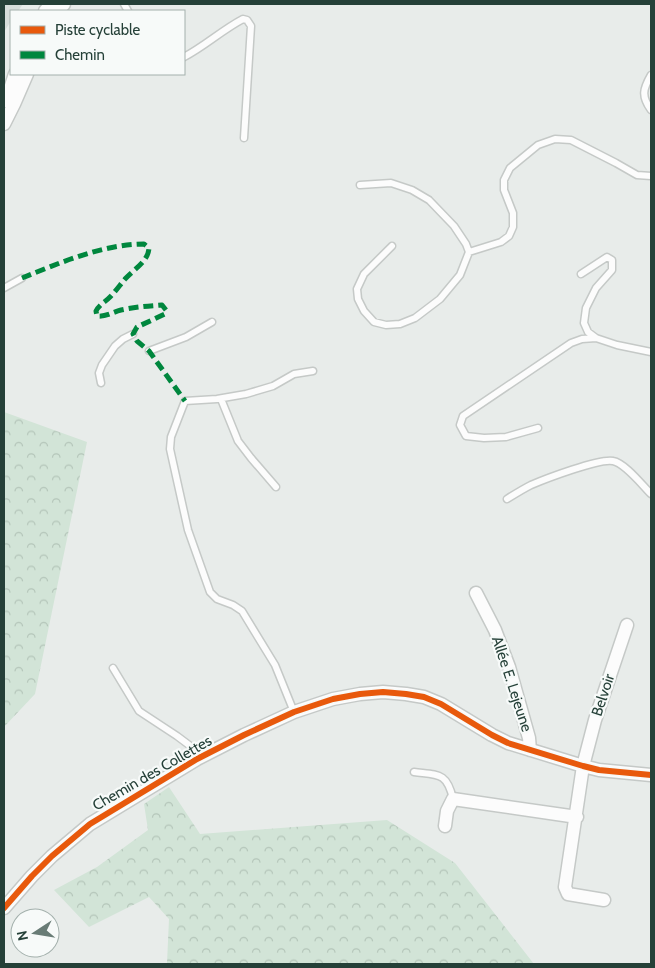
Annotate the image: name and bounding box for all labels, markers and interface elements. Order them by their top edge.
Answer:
legend [10,10,185,75]
text: Piste cyclable [55,21,141,39]
text: Chemin [55,46,105,64]
street label: Allée E. Lejeune [488,634,536,734]
street label: Belvoir [588,671,618,718]
street label: Chemin des Collettes [89,732,215,814]
north arrow [10,908,60,958]
text: N [12,929,32,942]

